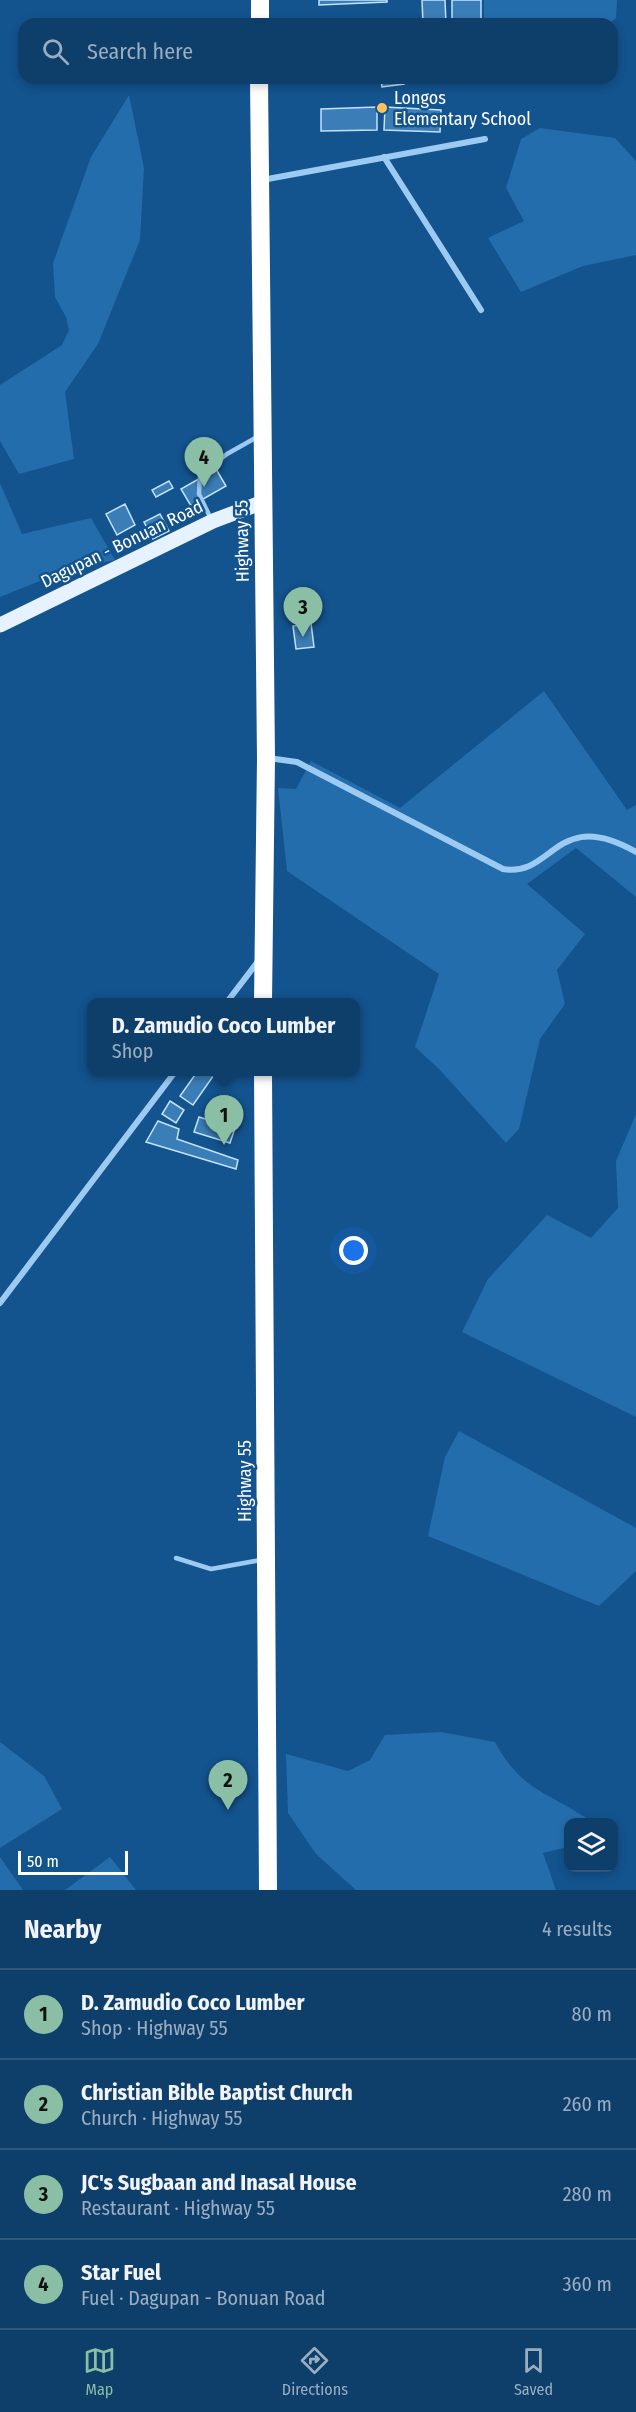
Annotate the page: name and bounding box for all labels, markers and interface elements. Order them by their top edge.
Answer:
search box [18,18,618,84]
icon: search [39,35,72,68]
text: Search here [87,38,193,65]
place label: Longos Elementary School [394,87,531,130]
marker: Longos Elementary School [375,101,389,115]
pin: 4 [184,438,224,487]
street label: Dagupan - Bonuan Road [37,495,207,593]
street label: Highway 55 [230,500,254,582]
pin: 3 [284,588,322,637]
popup [87,998,360,1076]
text: D. Zamudio Coco Lumber [112,1012,335,1039]
text: Shop [112,1039,153,1063]
pin: 1 [204,1096,244,1145]
your location [339,1236,368,1265]
street label: Highway 55 [234,1440,256,1522]
pin: 2 [208,1760,248,1810]
map controls [564,1818,618,1872]
button: layers [564,1818,618,1872]
scale bar [18,1848,128,1876]
text: 50 m [27,1852,59,1871]
text: Nearby [24,1914,101,1945]
text: 4 results [542,1917,612,1941]
text: D. Zamudio Coco Lumber [81,1989,305,2016]
text: 1 [39,2002,48,2026]
text: 80 m [572,2002,612,2026]
text: Shop · Highway 55 [81,2016,228,2040]
text: Christian Bible Baptist Church [81,2079,353,2106]
text: 2 [39,2092,48,2116]
text: 260 m [563,2092,612,2116]
text: Church · Highway 55 [81,2106,242,2130]
text: JC's Sugbaan and Inasal House [81,2169,357,2196]
text: 3 [39,2182,48,2206]
text: 280 m [563,2182,612,2206]
text: Restaurant · Highway 55 [81,2196,275,2220]
text: Star Fuel [81,2259,161,2286]
text: 4 [38,2272,49,2296]
text: 360 m [563,2272,612,2296]
text: Fuel · Dagupan - Bonuan Road [81,2286,326,2310]
tab: Map [83,2344,116,2399]
tab: Directions [282,2344,348,2399]
tab: Saved [514,2344,553,2399]

